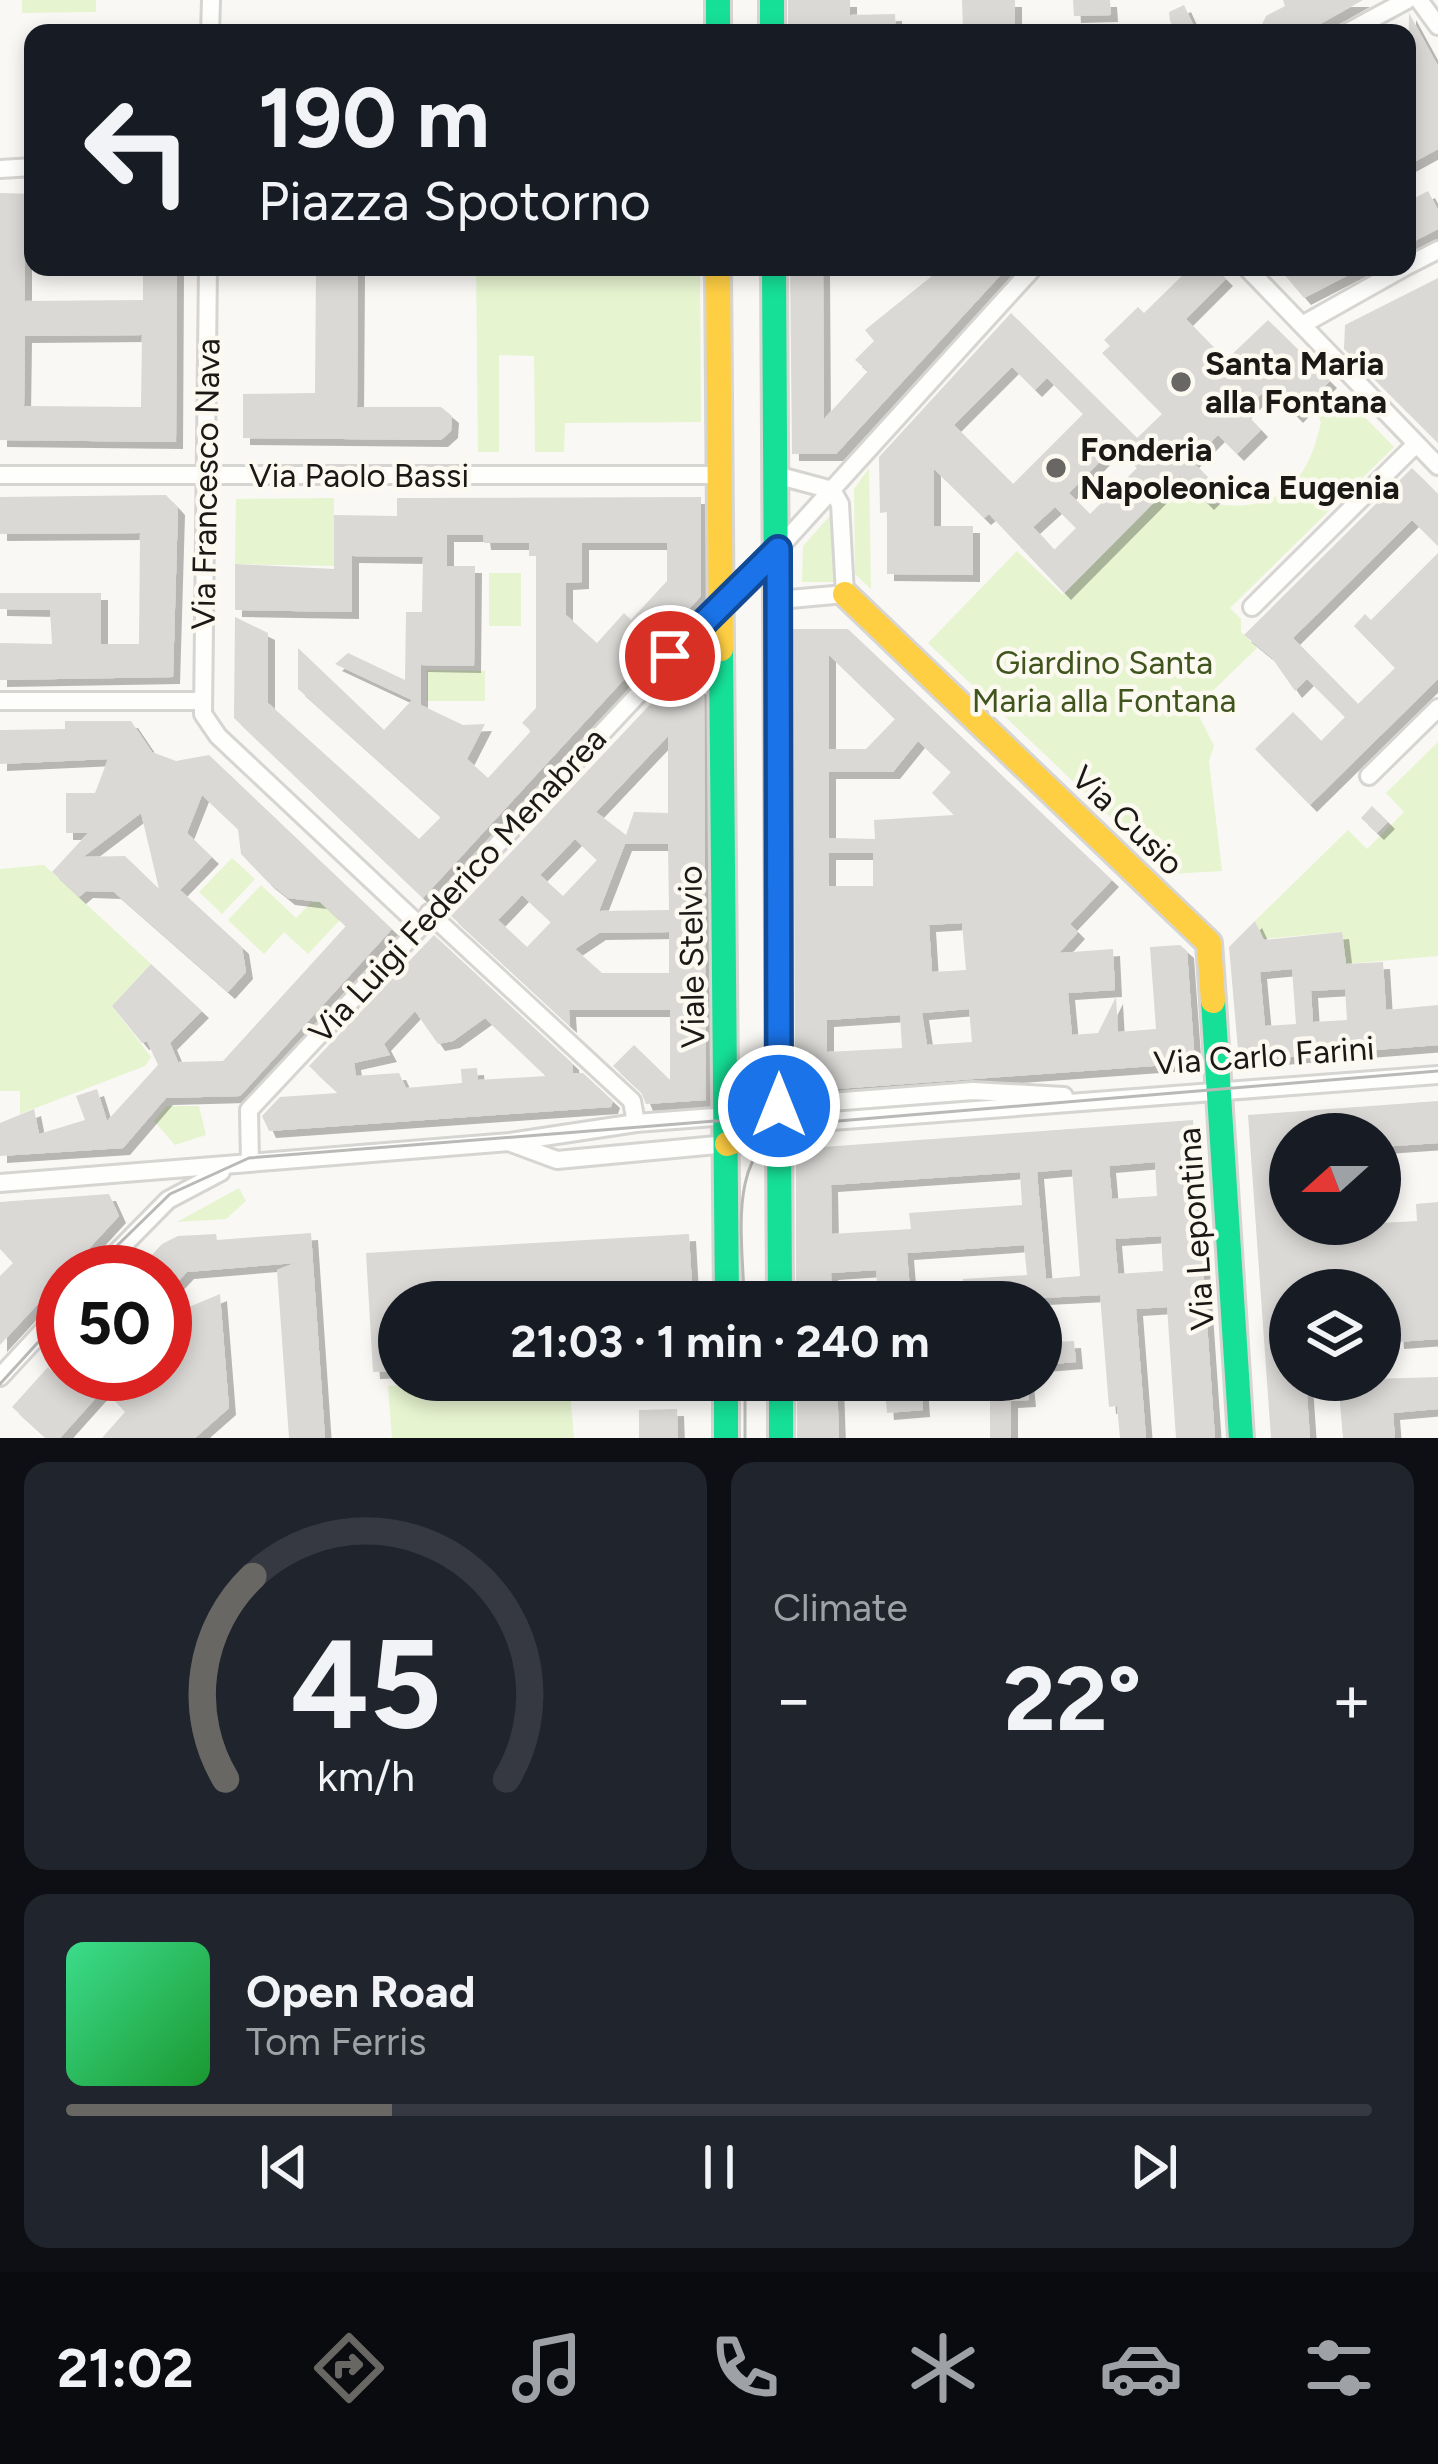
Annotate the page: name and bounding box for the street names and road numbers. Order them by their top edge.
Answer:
street label: Via Francesco Nava [183,338,228,630]
street label: Via Paolo Bassi [249,456,469,495]
street label: Via Luigi Federico Menabrea [301,719,614,1051]
street label: Via Cusio [1064,758,1192,883]
street label: Viale Stelvio [670,865,713,1049]
street label: Via Carlo Farini [1152,1028,1376,1083]
street label: Via Lepontina [1169,1126,1222,1332]

